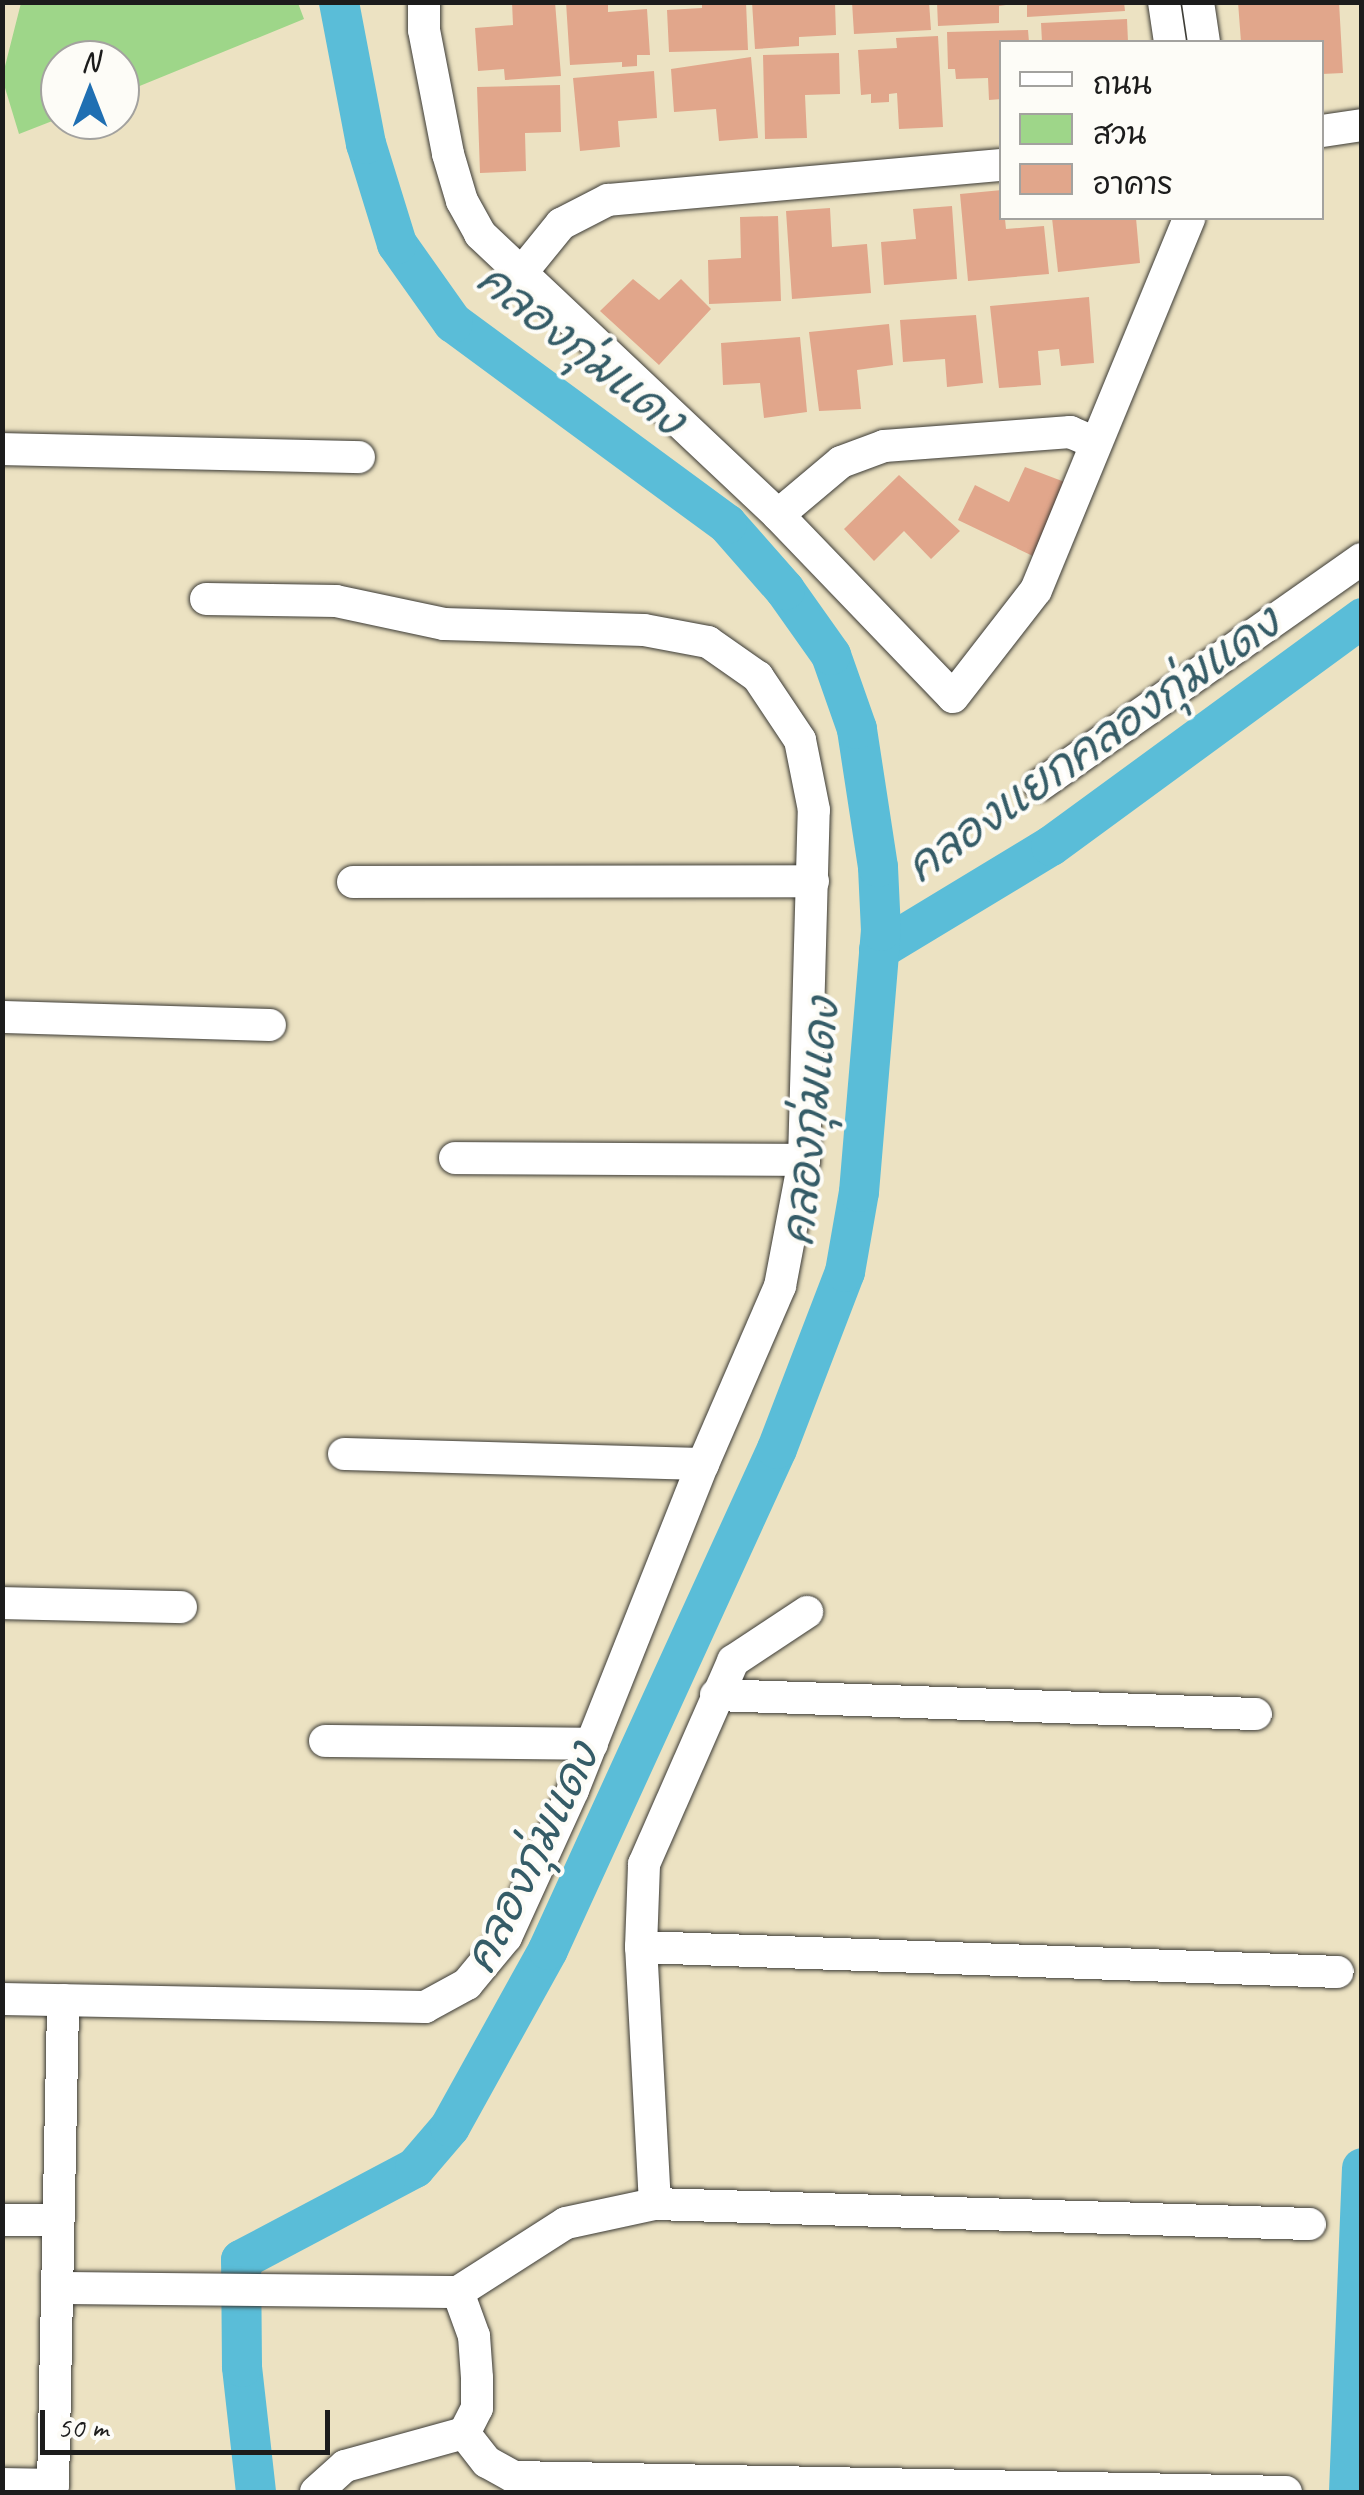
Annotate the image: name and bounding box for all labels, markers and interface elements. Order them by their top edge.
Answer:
north arrow [40,40,140,140]
legend [999,40,1324,220]
text: N [81,44,99,79]
text: ถนน [1093,65,1152,103]
text: สวน [1093,115,1147,153]
text: อาคาร [1093,165,1173,203]
water label: คลองกุ่มแดง [467,252,695,448]
water label: คลองแยกคลองกุ่มแดง [896,596,1290,894]
water label: คลองกุ่มแดง [771,996,851,1248]
water label: คลองกุ่มแดง [453,1735,611,1981]
scale bar [45,2390,335,2452]
text: 50 m [57,2408,108,2446]

